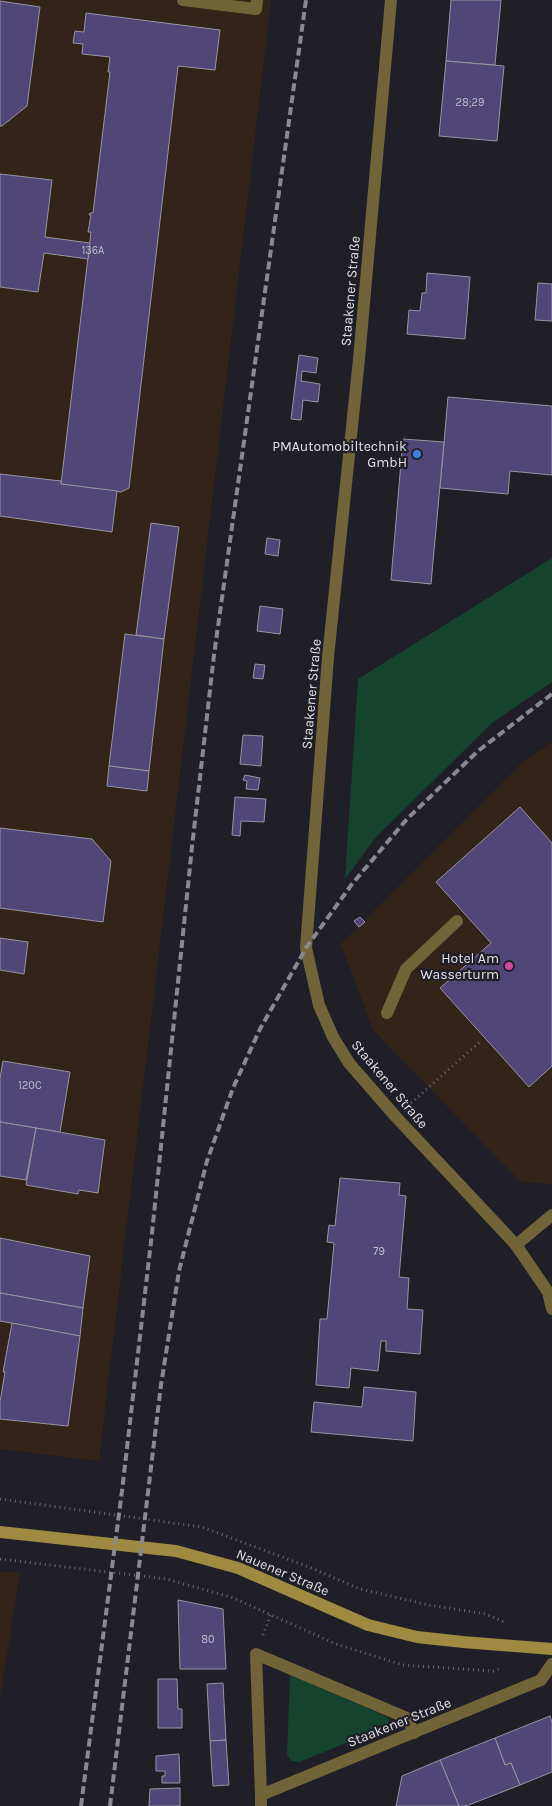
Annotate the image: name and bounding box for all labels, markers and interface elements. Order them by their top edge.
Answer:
house number: 28;29 [456,96,484,109]
street label: Staakener Straße [337,235,364,347]
house number: 136A [82,244,105,257]
place label: PMAutomobiltechnik GmbH [272,438,407,471]
marker: PMAutomobiltechnik GmbH [411,448,423,460]
street label: Staakener Straße [298,638,325,750]
place label: Hotel Am Wasserturm [420,950,499,983]
marker: Hotel Am Wasserturm [503,960,515,972]
street label: Staakener Straße [348,1037,432,1132]
house number: 120C [18,1079,42,1092]
house number: 79 [373,1245,385,1258]
street label: Nauener Straße [234,1545,332,1600]
house number: 80 [201,1633,215,1646]
street label: Staakener Straße [345,1694,454,1751]

